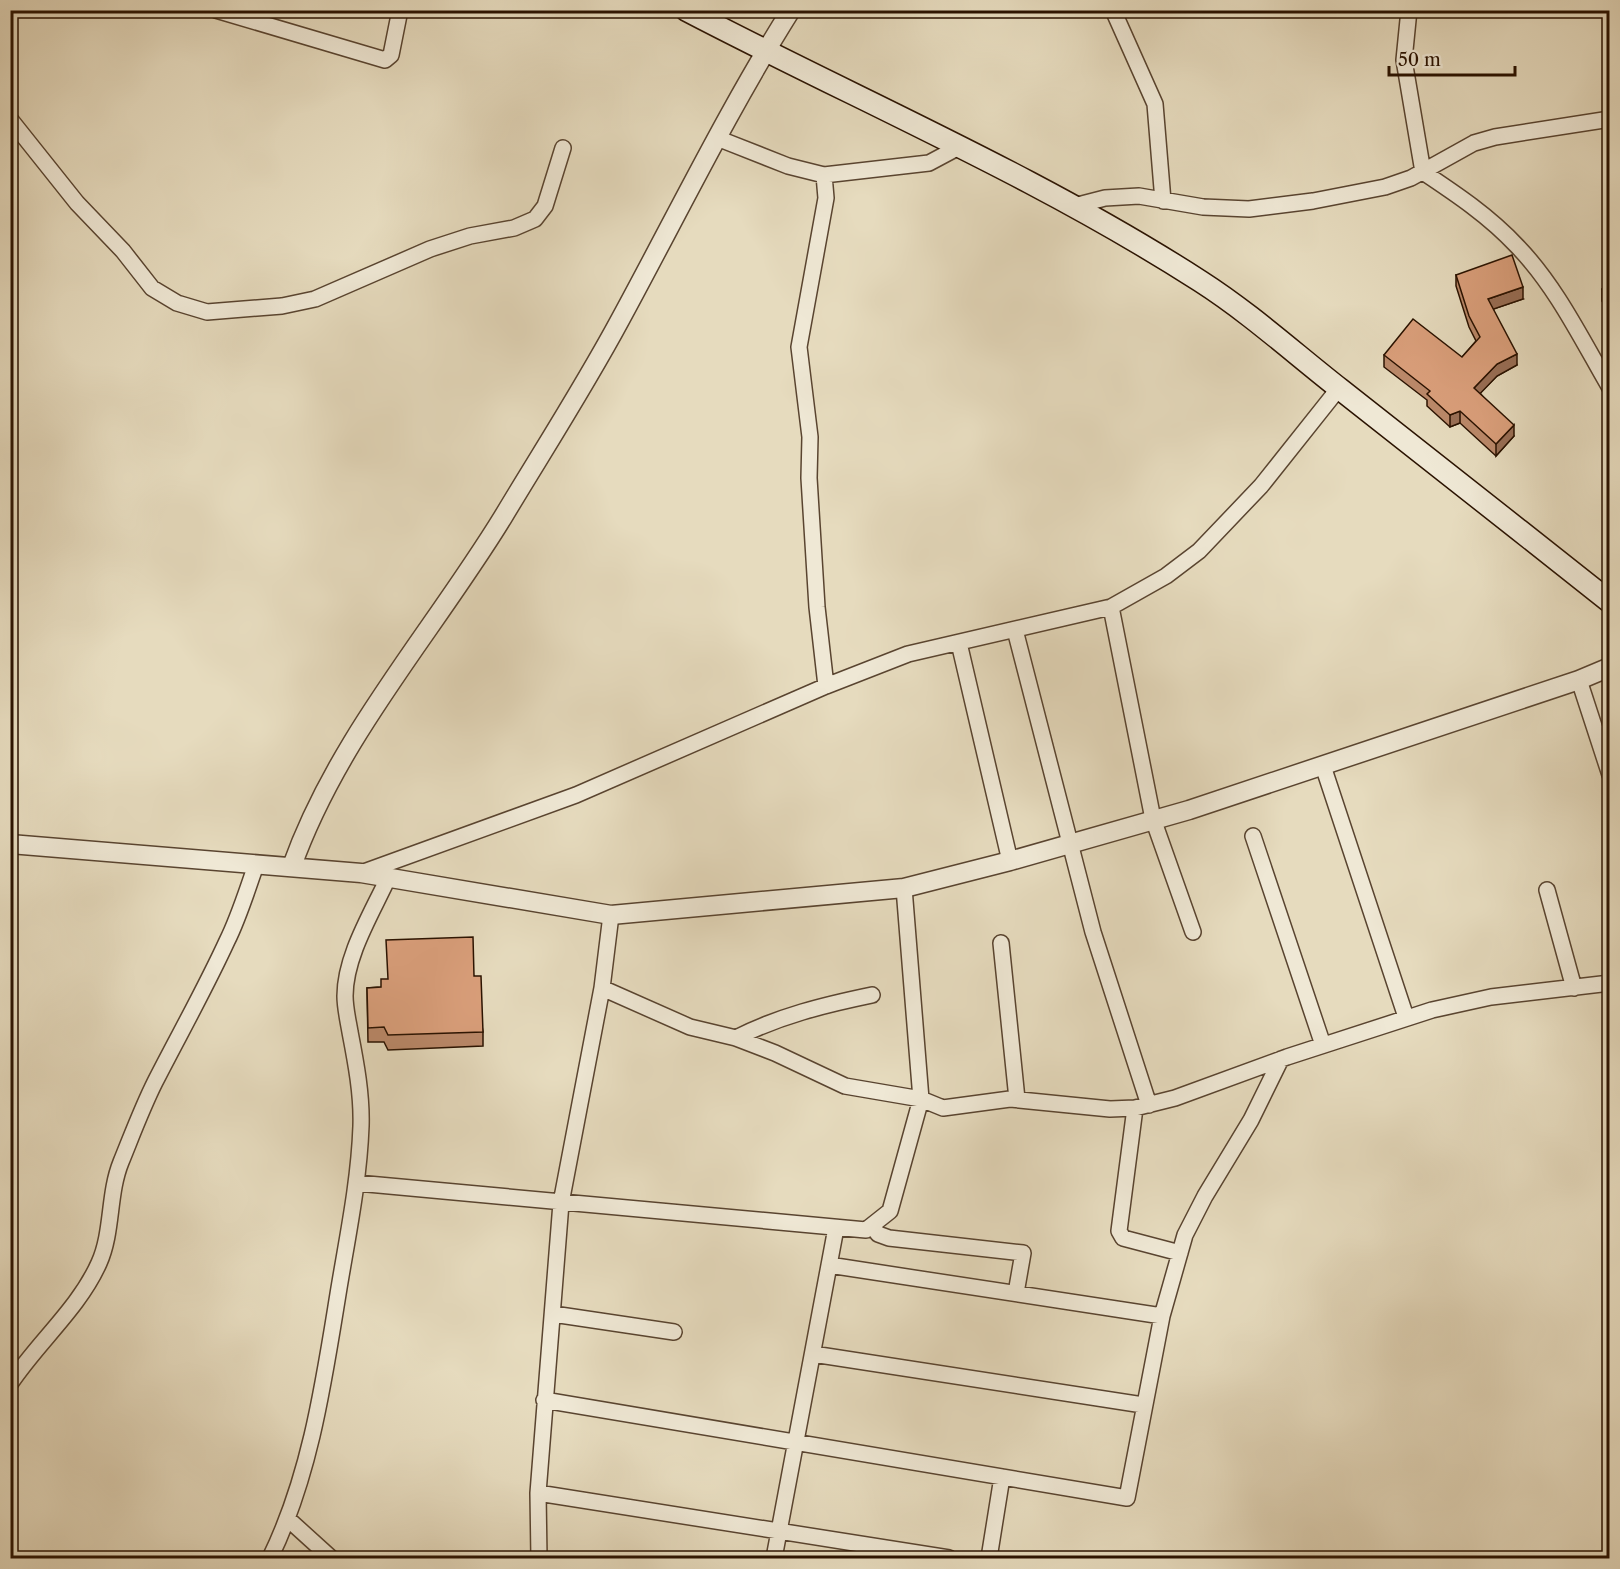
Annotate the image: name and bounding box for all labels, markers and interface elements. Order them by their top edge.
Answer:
scale bar [1389,39,1515,77]
text: 50 m [1398,49,1441,71]

